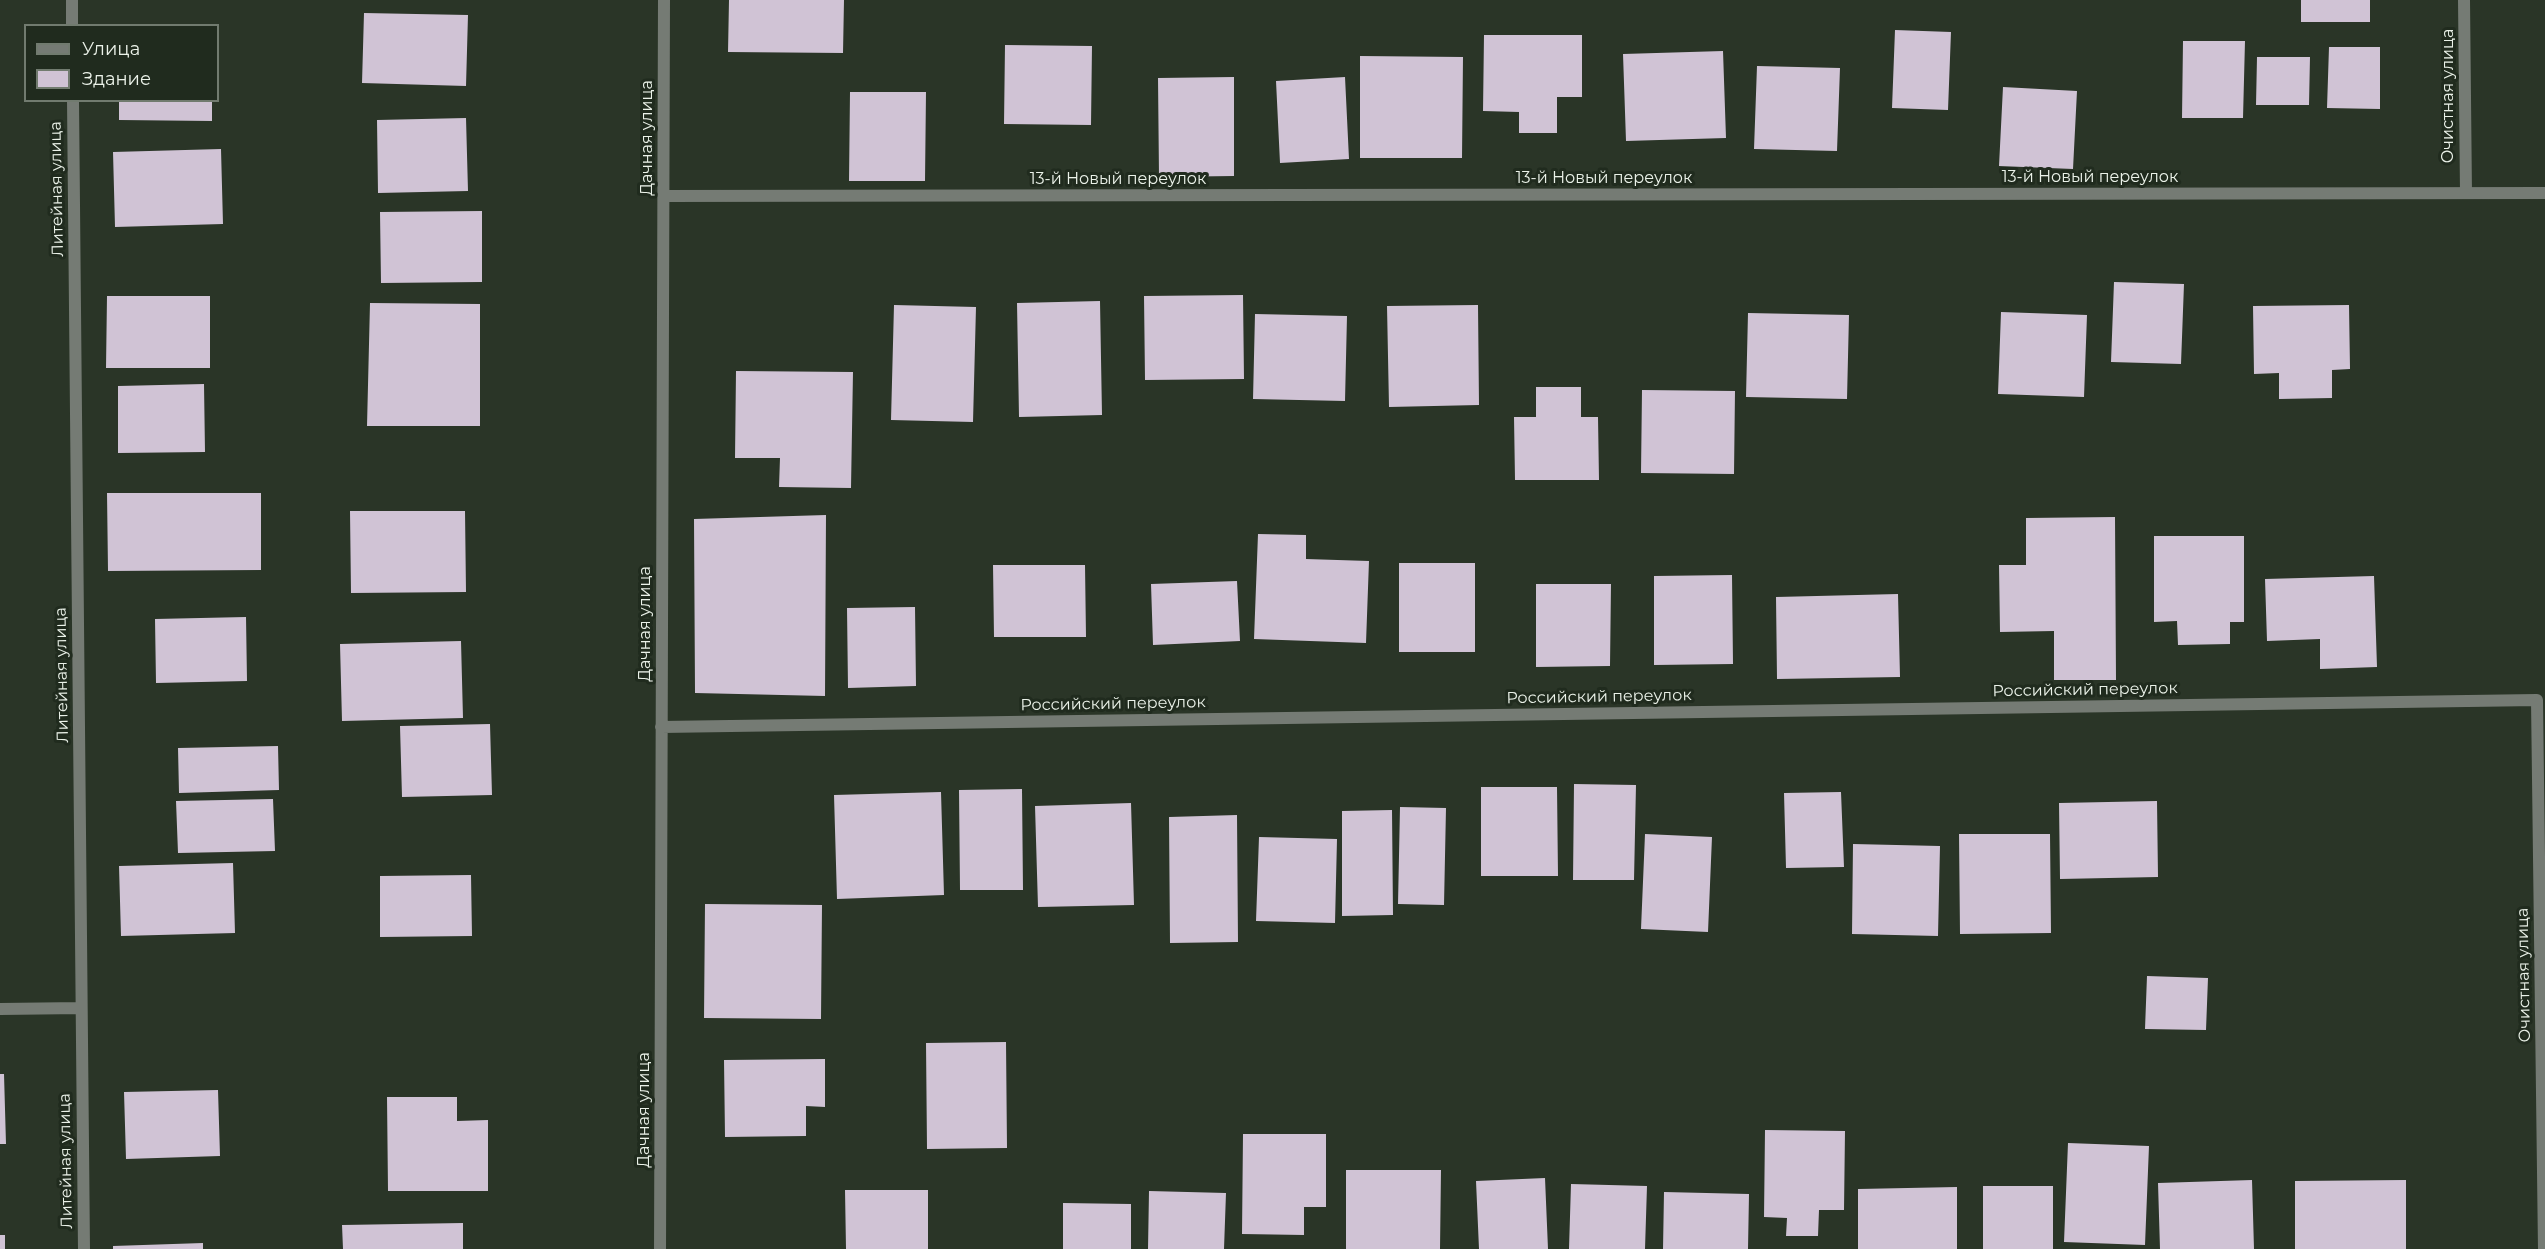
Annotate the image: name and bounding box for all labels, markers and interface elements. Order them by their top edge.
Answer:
legend [24,24,219,102]
street label: Очистная улица [2438,29,2458,163]
text: Улица [82,38,140,60]
text: Здание [82,68,151,90]
street label: Дачная улица [637,80,657,196]
street label: Литейная улица [46,121,68,257]
street label: 13-й Новый переулок [2002,167,2178,187]
street label: 13-й Новый переулок [1516,168,1692,188]
street label: 13-й Новый переулок [1030,169,1206,189]
street label: Дачная улица [635,566,655,682]
street label: Литейная улица [51,607,73,743]
street label: Российский переулок [1992,679,2178,701]
street label: Российский переулок [1506,686,1692,708]
street label: Российский переулок [1020,693,1206,715]
street label: Очистная улица [2513,908,2535,1042]
street label: Дачная улица [634,1052,654,1168]
street label: Литейная улица [55,1093,77,1229]

